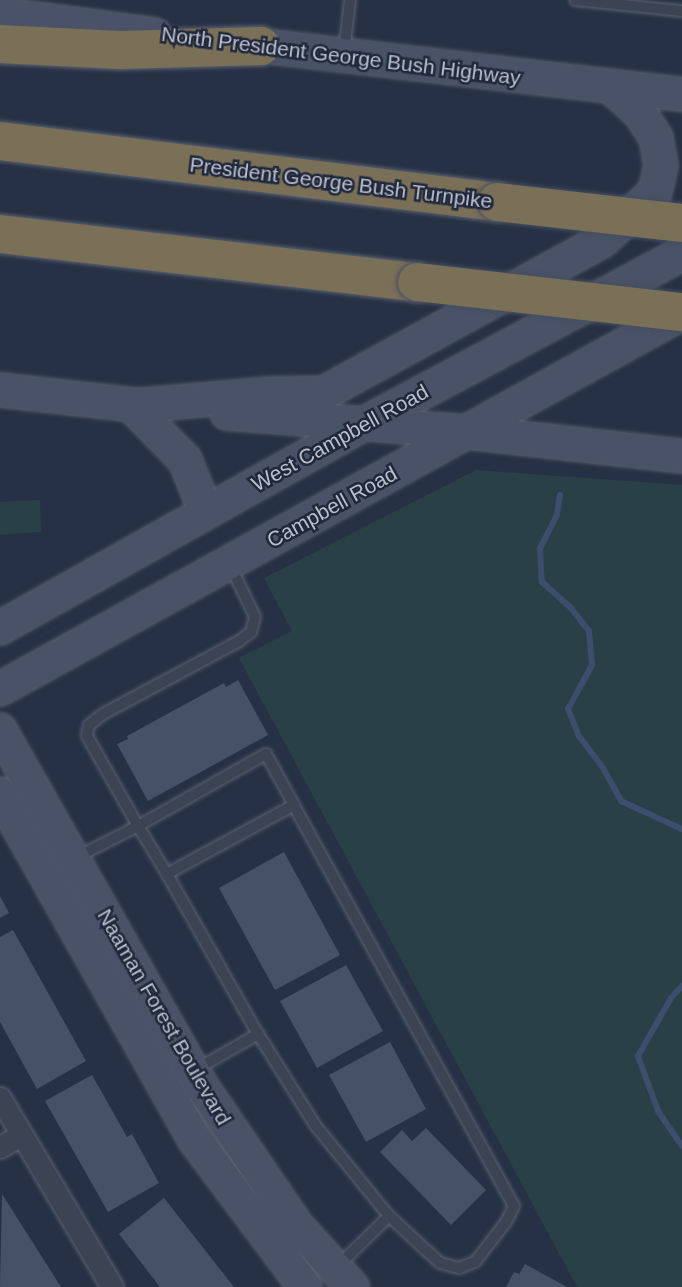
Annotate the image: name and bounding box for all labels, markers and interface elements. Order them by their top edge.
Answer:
street label: North President George Bush Highway [160,21,522,91]
street label: President George Bush Turnpike [188,152,494,214]
street label: West Campbell Road [247,379,433,497]
street label: Campbell Road [263,461,401,553]
street label: Naaman Forest Boulevard [92,905,236,1129]

